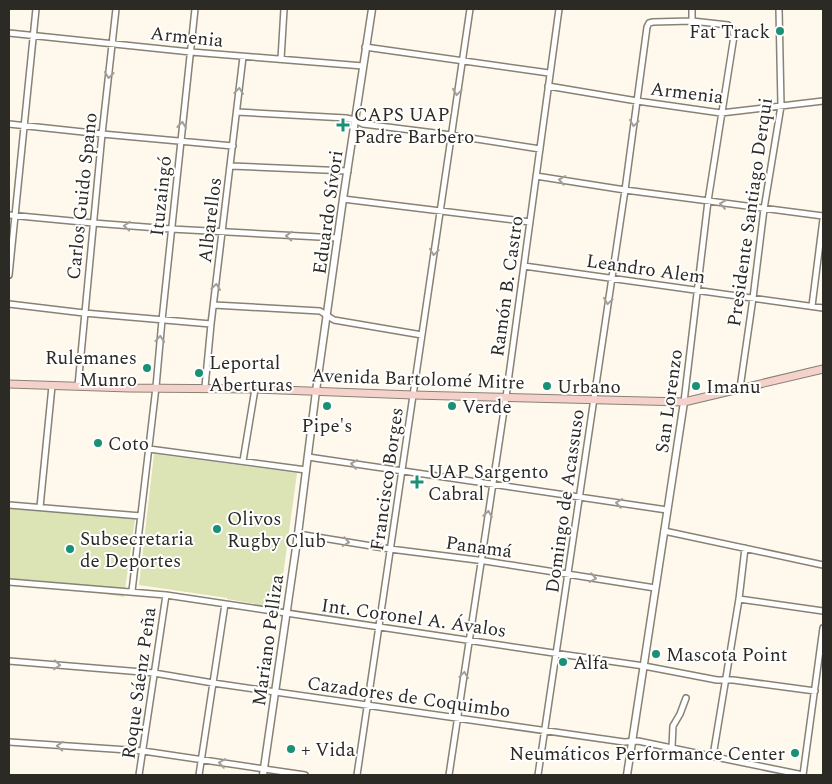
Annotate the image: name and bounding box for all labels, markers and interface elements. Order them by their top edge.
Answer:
place label: Fat Track [689,18,770,47]
street label: Armenia [149,19,226,56]
marker: Fat Track [774,25,786,37]
one-way arrow [104,71,115,79]
street label: Armenia [649,75,726,112]
one-way arrow [233,86,244,94]
one-way arrow [452,88,463,96]
street label: Presidente Santiago Derqui [720,96,781,329]
place label: CAPS UAP Padre Barbero [354,101,474,152]
street label: Carlos Guido Spano [59,111,106,281]
marker: CAPS UAP Padre Barbero [336,118,350,132]
one-way arrow [629,119,640,127]
one-way arrow [176,120,187,128]
street label: Eduardo Sívori [305,148,352,276]
street label: Ituzaingó [143,155,180,238]
one-way arrow [558,175,566,185]
street label: Albarellos [191,176,230,265]
one-way arrow [718,199,727,209]
street label: Ramón B. Castro [483,214,532,359]
one-way arrow [123,221,131,232]
one-way arrow [285,230,293,241]
street label: Leandro Alem [584,247,707,292]
one-way arrow [429,249,440,257]
one-way arrow [210,282,221,290]
one-way arrow [604,297,614,306]
one-way arrow [154,334,165,342]
place label: Rulemanes Munro [45,344,137,395]
street label: San Lorenzo [648,347,691,455]
place label: Leportal Aberturas [209,349,293,400]
street label: Avenida Bartolomé Mitre [311,361,525,398]
marker: Rulemanes Munro [141,362,153,374]
marker: Leportal Aberturas [193,367,205,379]
place label: Urbano [557,373,621,402]
place label: Imanu [706,373,761,402]
marker: Urbano [541,380,553,392]
marker: Imanu [690,380,702,392]
place label: Verde [462,393,512,422]
marker: Pipe's [321,400,333,412]
marker: Verde [446,400,458,412]
street label: Francisco Borges [363,406,412,553]
street label: Domingo de Acassuso [538,407,593,595]
place label: Pipe's [301,412,353,441]
place label: Coto [108,430,149,459]
marker: Coto [92,437,104,449]
place label: UAP Sargento Cabral [428,458,548,509]
one-way arrow [350,459,359,469]
marker: UAP Sargento Cabral [410,475,424,489]
one-way arrow [615,498,623,509]
place label: Olivos Rugby Club [227,505,326,556]
one-way arrow [482,510,493,518]
marker: Olivos Rugby Club [211,523,223,535]
place label: Subsecretaria de Deportes [80,525,194,576]
street label: Panamá [444,528,515,567]
one-way arrow [342,536,350,547]
marker: Subsecretaria de Deportes [64,543,76,555]
street label: Mariano Pelliza [245,572,292,708]
one-way arrow [589,573,598,583]
street label: Int. Coronel A. Ávalos [319,591,508,646]
street label: Roque Sáenz Peña [114,605,165,761]
place label: Mascota Point [666,641,788,670]
marker: Mascota Point [650,648,662,660]
place label: Alfa [573,649,609,678]
marker: Alfa [557,656,569,668]
one-way arrow [54,659,62,670]
street label: Cazadores de Coquimbo [305,669,512,726]
one-way arrow [458,671,469,679]
place label: + Vida [301,736,356,765]
one-way arrow [56,740,64,751]
place label: Neumáticos Performance Center [509,740,785,769]
marker: + Vida [285,743,297,755]
marker: Neumáticos Performance Center [789,747,801,759]
one-way arrow [217,758,225,769]

